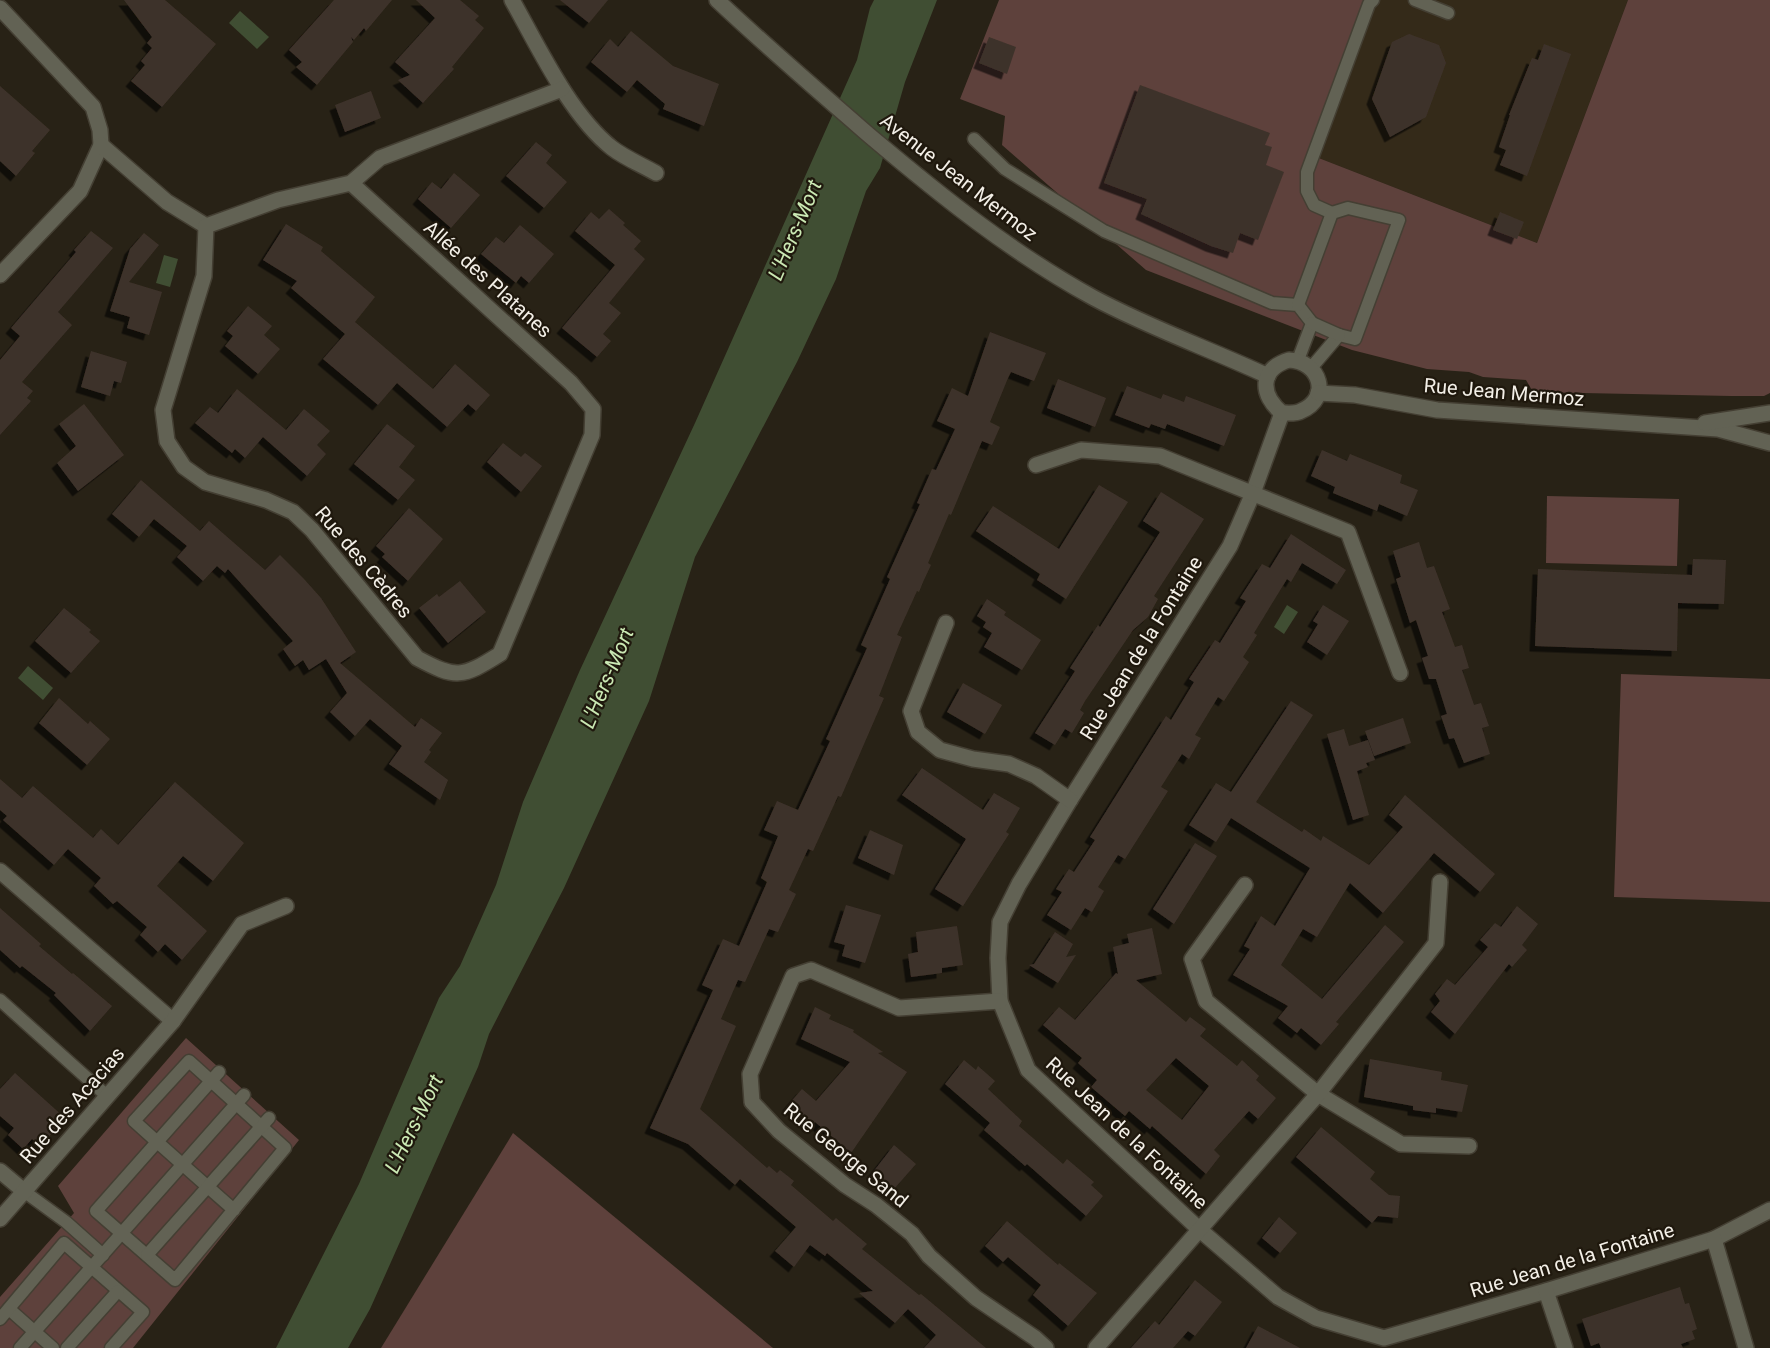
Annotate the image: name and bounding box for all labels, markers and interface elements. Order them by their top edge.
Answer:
street label: Avenue Jean Mermoz [876,108,1042,246]
water label: L'Hers-Mort [763,176,827,284]
street label: Allée des Platanes [419,215,557,343]
street label: Rue Jean Mermoz [1423,373,1585,411]
street label: Rue des Cèdres [310,501,418,623]
street label: Rue Jean de la Fontaine [1075,552,1207,744]
water label: L'Hers-Mort [575,624,639,732]
street label: Rue des Acacias [15,1042,129,1168]
street label: Rue Jean de la Fontaine [1041,1052,1213,1214]
water label: L'Hers-Mort [380,1071,448,1177]
street label: Rue George Sand [779,1098,913,1212]
street label: Rue Jean de la Fontaine [1467,1217,1677,1303]

